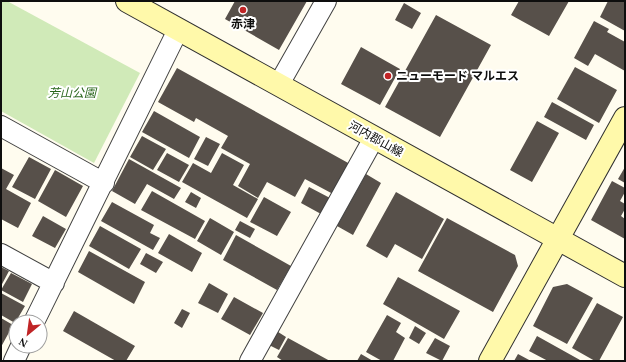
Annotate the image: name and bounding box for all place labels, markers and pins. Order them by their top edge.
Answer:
marker: 赤津 [238,5,248,15]
place label: 赤津 [231,17,255,31]
place label: ニューモード マルエス [396,69,519,83]
marker: ニューモード マルエス [383,71,393,81]

